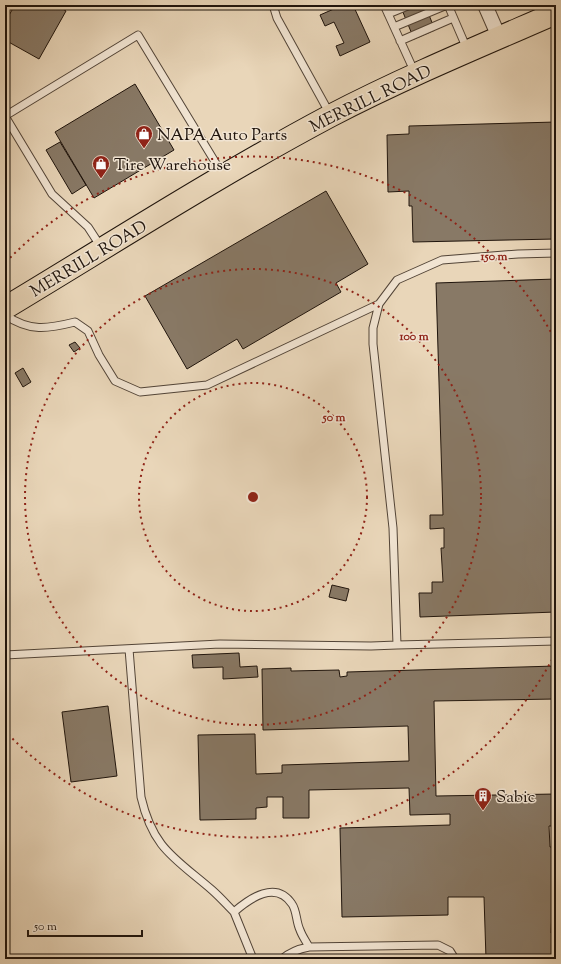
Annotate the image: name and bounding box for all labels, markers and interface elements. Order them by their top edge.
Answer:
street label: MERRILL ROAD [306,60,436,140]
shop icon: NAPA Auto Parts [134,124,154,149]
place label: NAPA Auto Parts [157,124,287,148]
shop icon: Tire Warehouse [91,154,111,179]
place label: Tire Warehouse [114,154,231,178]
street label: MERRILL ROAD [26,215,152,304]
text: 150 m [479,248,508,266]
text: 100 m [398,328,429,346]
text: 50 m [322,409,346,427]
centre of rings [246,490,260,504]
building icon: Sabic [473,786,493,811]
place label: Sabic [496,786,536,810]
scale bar [28,912,142,938]
text: 50 m [33,918,57,936]

